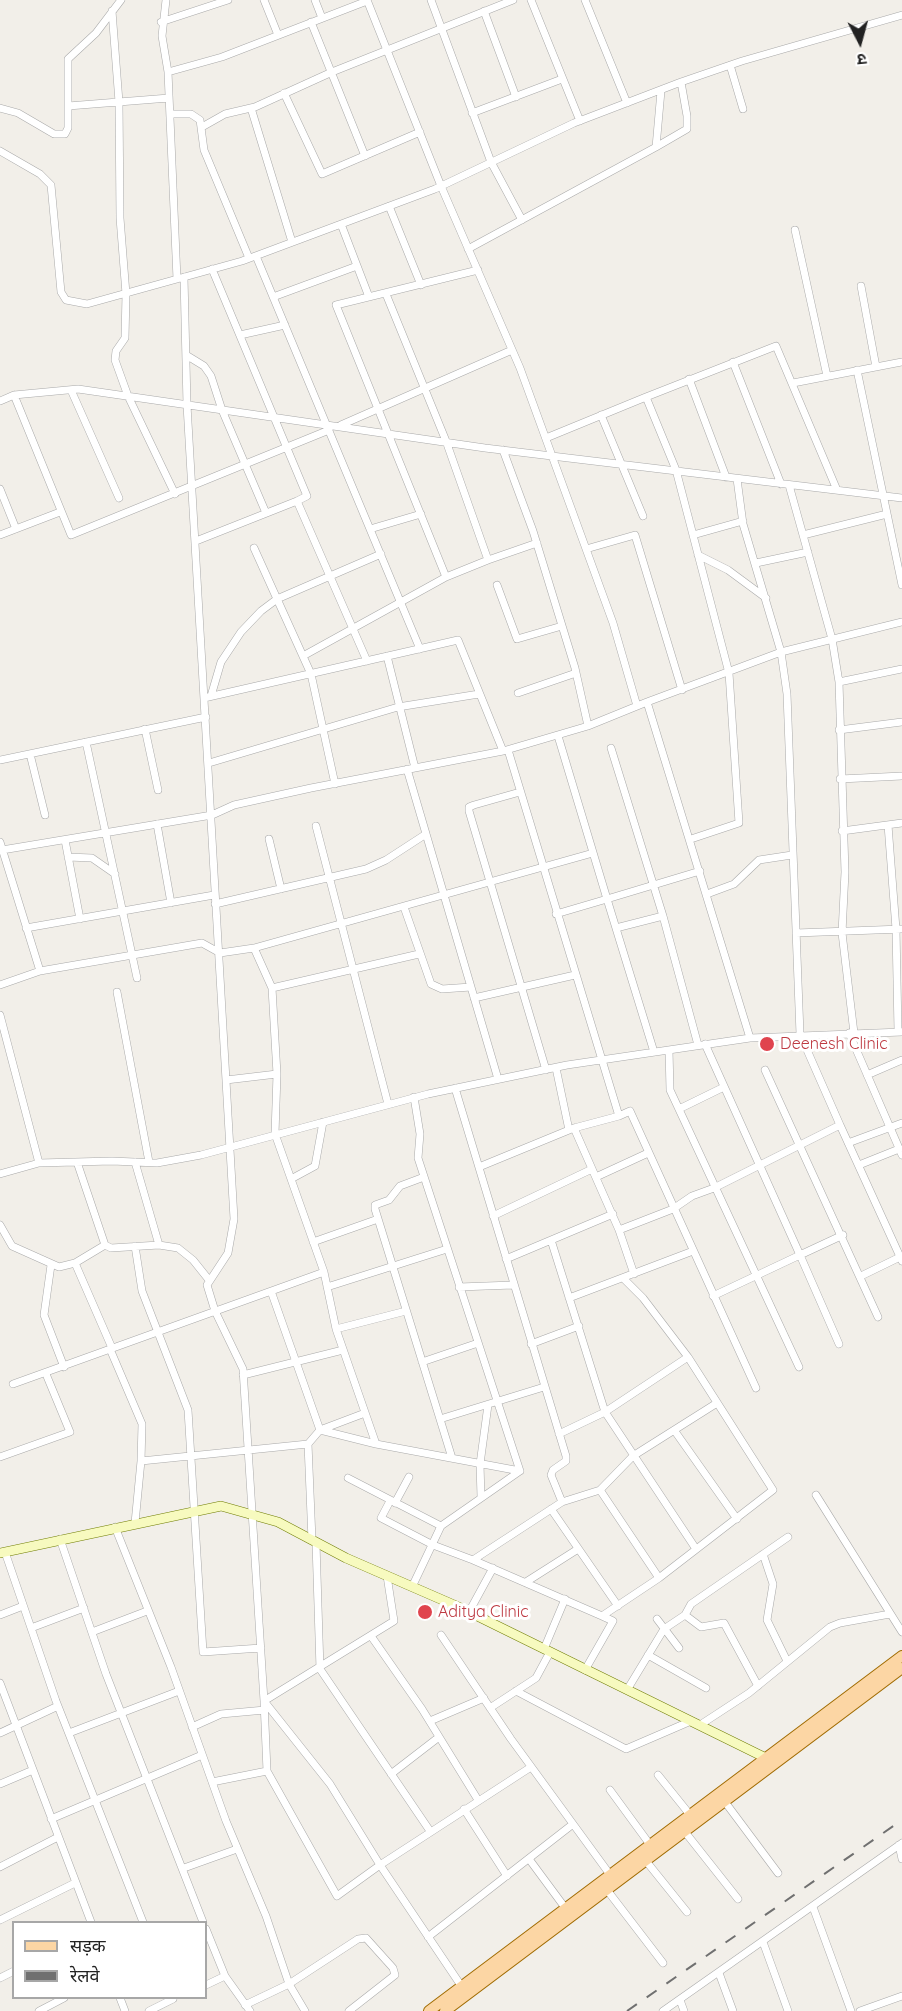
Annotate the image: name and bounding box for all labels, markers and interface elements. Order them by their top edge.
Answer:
north arrow [830,12,890,72]
text: उ [856,49,868,70]
place label: Deenesh Clinic [780,1034,887,1054]
marker: Deenesh Clinic [758,1035,776,1053]
place label: Aditya Clinic [438,1602,529,1622]
marker: Aditya Clinic [416,1603,434,1621]
legend [12,1921,207,1999]
text: सड़क [70,1934,106,1957]
text: रेलवे [70,1964,100,1987]

